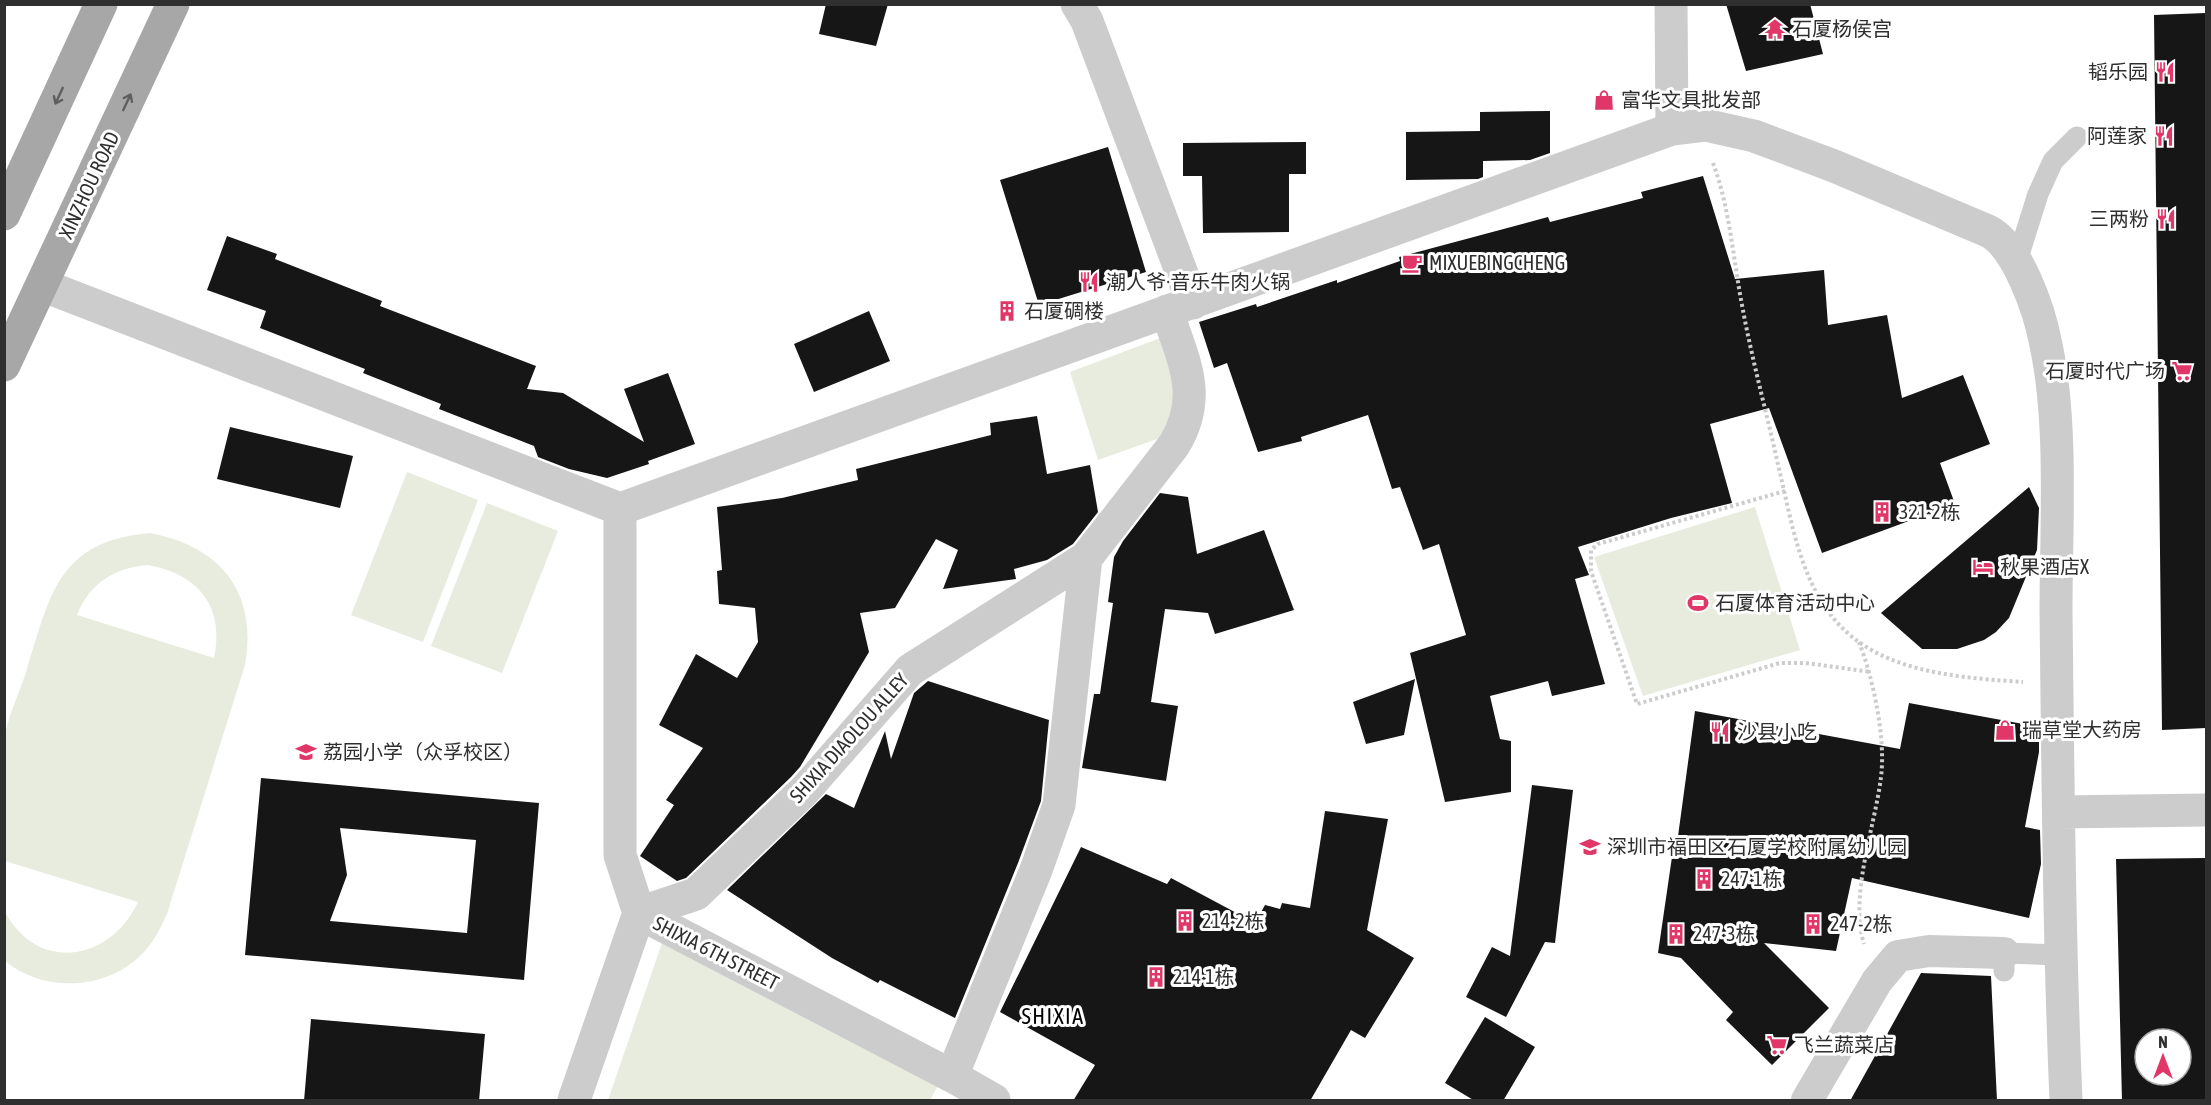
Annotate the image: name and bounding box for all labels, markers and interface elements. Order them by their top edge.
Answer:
temple icon: 石厦杨侯宫 [1763,17,1787,41]
place label: 石厦杨侯宫 [1792,17,1892,40]
place label: 韬乐园 [2088,60,2148,83]
restaurant icon: 韬乐园 [2153,60,2177,84]
one-way arrow [53,86,64,104]
shop icon: 富华文具批发部 [1592,88,1616,112]
place label: 富华文具批发部 [1621,88,1761,111]
one-way arrow [122,94,134,112]
place label: 阿莲家 [2087,124,2147,147]
restaurant icon: 阿莲家 [2152,124,2176,148]
street label: XINZHOU ROAD [54,128,123,242]
place label: 三两粉 [2089,207,2149,230]
restaurant icon: 三两粉 [2154,207,2178,231]
cafe icon: MIXUEBINGCHENG [1400,251,1424,275]
place label: MIXUEBINGCHENG [1429,251,1565,274]
restaurant icon: 潮人爷·音乐牛肉火锅 [1077,270,1101,294]
place label: 潮人爷·音乐牛肉火锅 [1106,270,1290,293]
building icon: 石厦碉楼 [995,299,1019,323]
place label: 石厦碉楼 [1024,299,1104,322]
place label: 石厦时代广场 [2045,359,2165,382]
supermarket icon: 石厦时代广场 [2170,359,2194,383]
building icon: 321-2栋 [1870,500,1894,524]
place label: 321-2栋 [1899,500,1961,523]
hotel icon: 秋果酒店X [1971,555,1995,579]
place label: 秋果酒店X [2000,555,2089,578]
sports icon: 石厦体育活动中心 [1686,591,1710,615]
place label: 石厦体育活动中心 [1715,591,1875,614]
street label: SHIXIA DIAOLOU ALLEY [785,668,913,807]
shop icon: 瑞草堂大药房 [1993,718,2017,742]
place label: 瑞草堂大药房 [2022,718,2142,741]
restaurant icon: 沙县小吃 [1708,720,1732,744]
place label: 沙县小吃 [1737,720,1817,743]
school or university icon: 荔园小学（众孚校区） [294,740,318,764]
place label: 荔园小学（众孚校区） [323,740,523,763]
school or university icon: 深圳市福田区石厦学校附属幼儿园 [1578,835,1602,859]
place label: 深圳市福田区石厦学校附属幼儿园 [1607,835,1907,858]
building icon: 247-1栋 [1692,867,1716,891]
place label: 247-1栋 [1721,867,1783,890]
building icon: 214-2栋 [1173,909,1197,933]
place label: 214-2栋 [1202,909,1265,932]
street label: SHIXIA 6TH STREET [650,911,783,994]
building icon: 247-2栋 [1801,912,1825,936]
place label: 247-2栋 [1830,912,1893,935]
building icon: 247-3栋 [1664,922,1688,946]
place label: 247-3栋 [1693,922,1756,945]
building icon: 214-1栋 [1144,965,1168,989]
place label: 214-1栋 [1173,965,1235,988]
district label: SHIXIA [1022,1003,1084,1029]
north arrow [2133,1027,2193,1087]
supermarket icon: 飞兰蔬菜店 [1765,1033,1789,1057]
place label: 飞兰蔬菜店 [1794,1033,1894,1056]
text: N [2158,1033,2168,1051]

